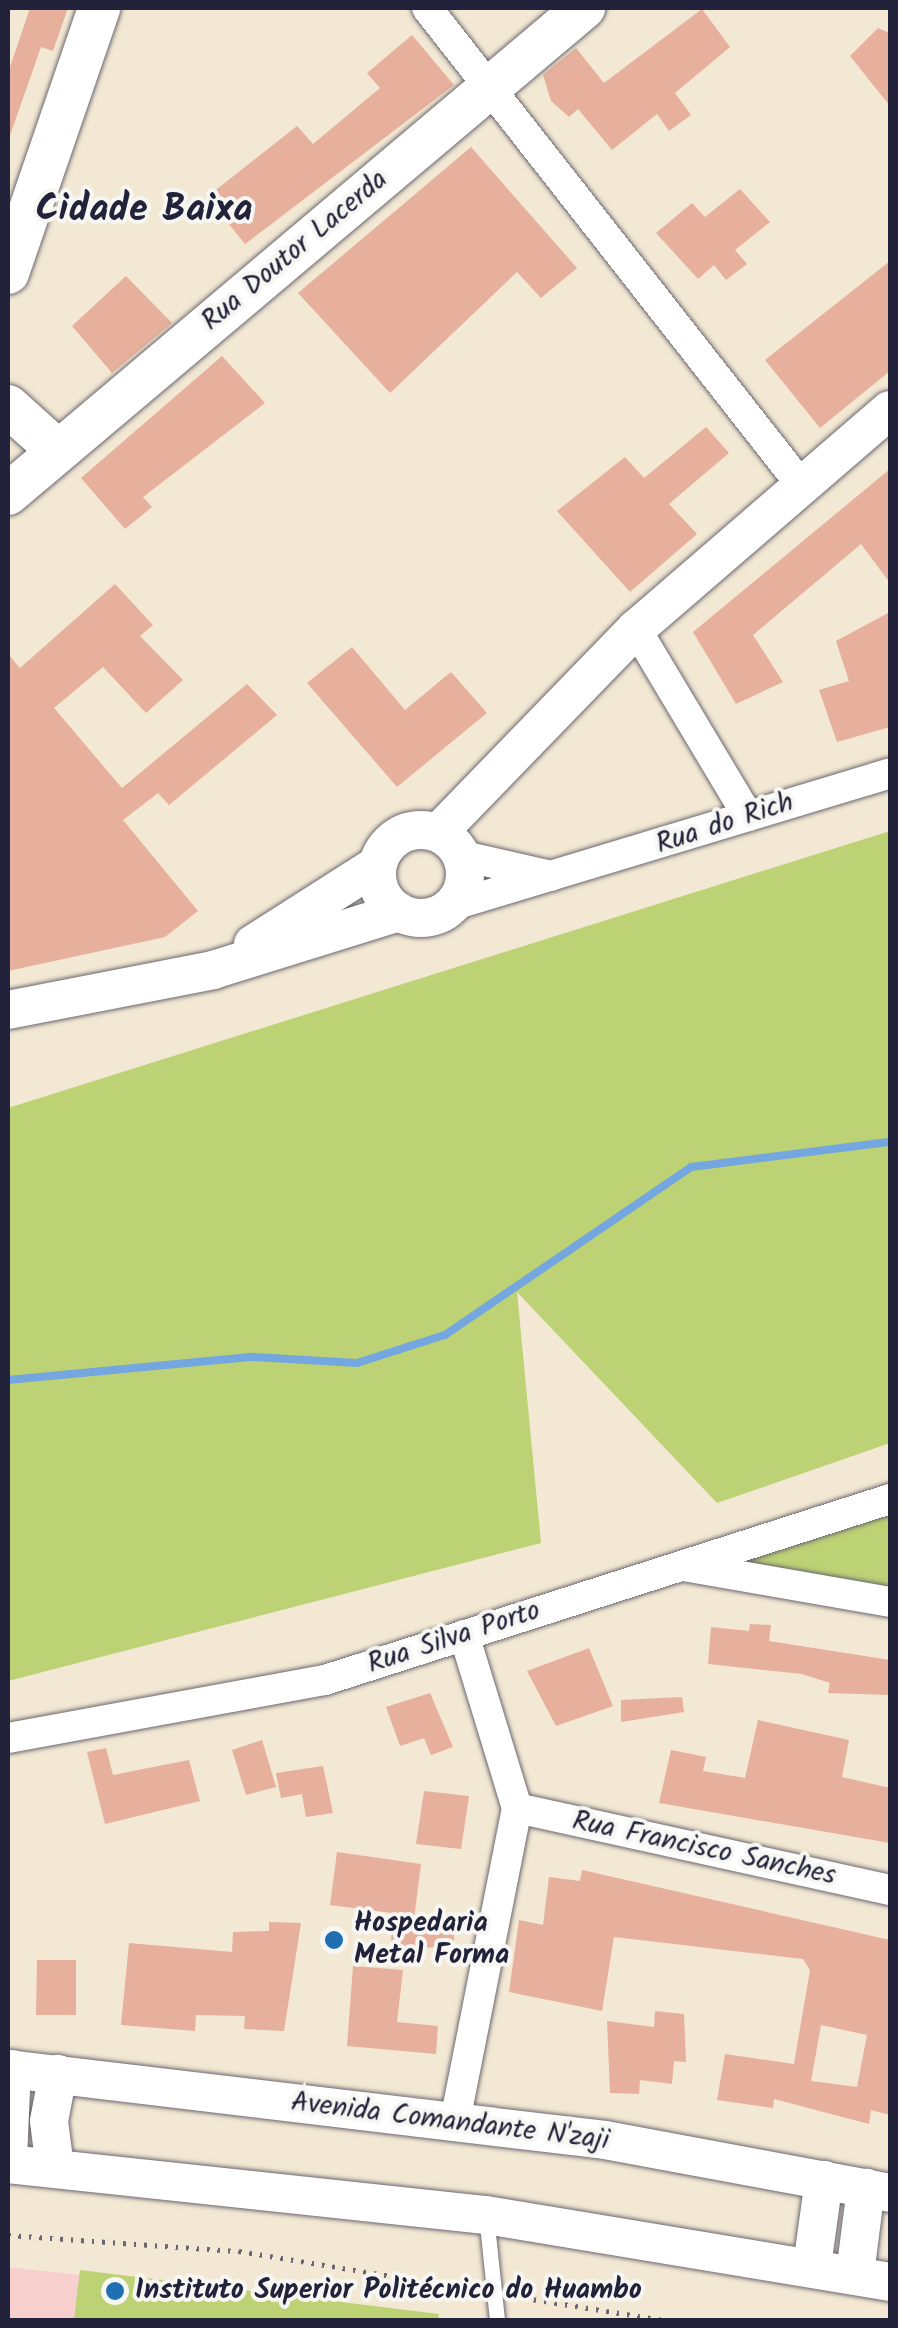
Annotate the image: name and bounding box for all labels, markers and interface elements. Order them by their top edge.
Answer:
street label: Rua Doutor Lacerda [195,163,395,339]
district label: Cidade Baixa [35,188,253,234]
street label: Rua do Rich [652,786,798,862]
street label: Rua Silva Porto [363,1594,545,1682]
street label: Rua Francisco Sanches [569,1805,839,1893]
place label: Hospedaria Metal Forma [354,1907,509,1973]
marker: Hospedaria Metal Forma [323,1929,345,1951]
street label: Avenida Comandante N'zaji [289,2086,611,2158]
place label: Instituto Superior Politécnico do Huambo [135,2274,642,2308]
marker: Instituto Superior Politécnico do Huambo [104,2280,126,2302]

